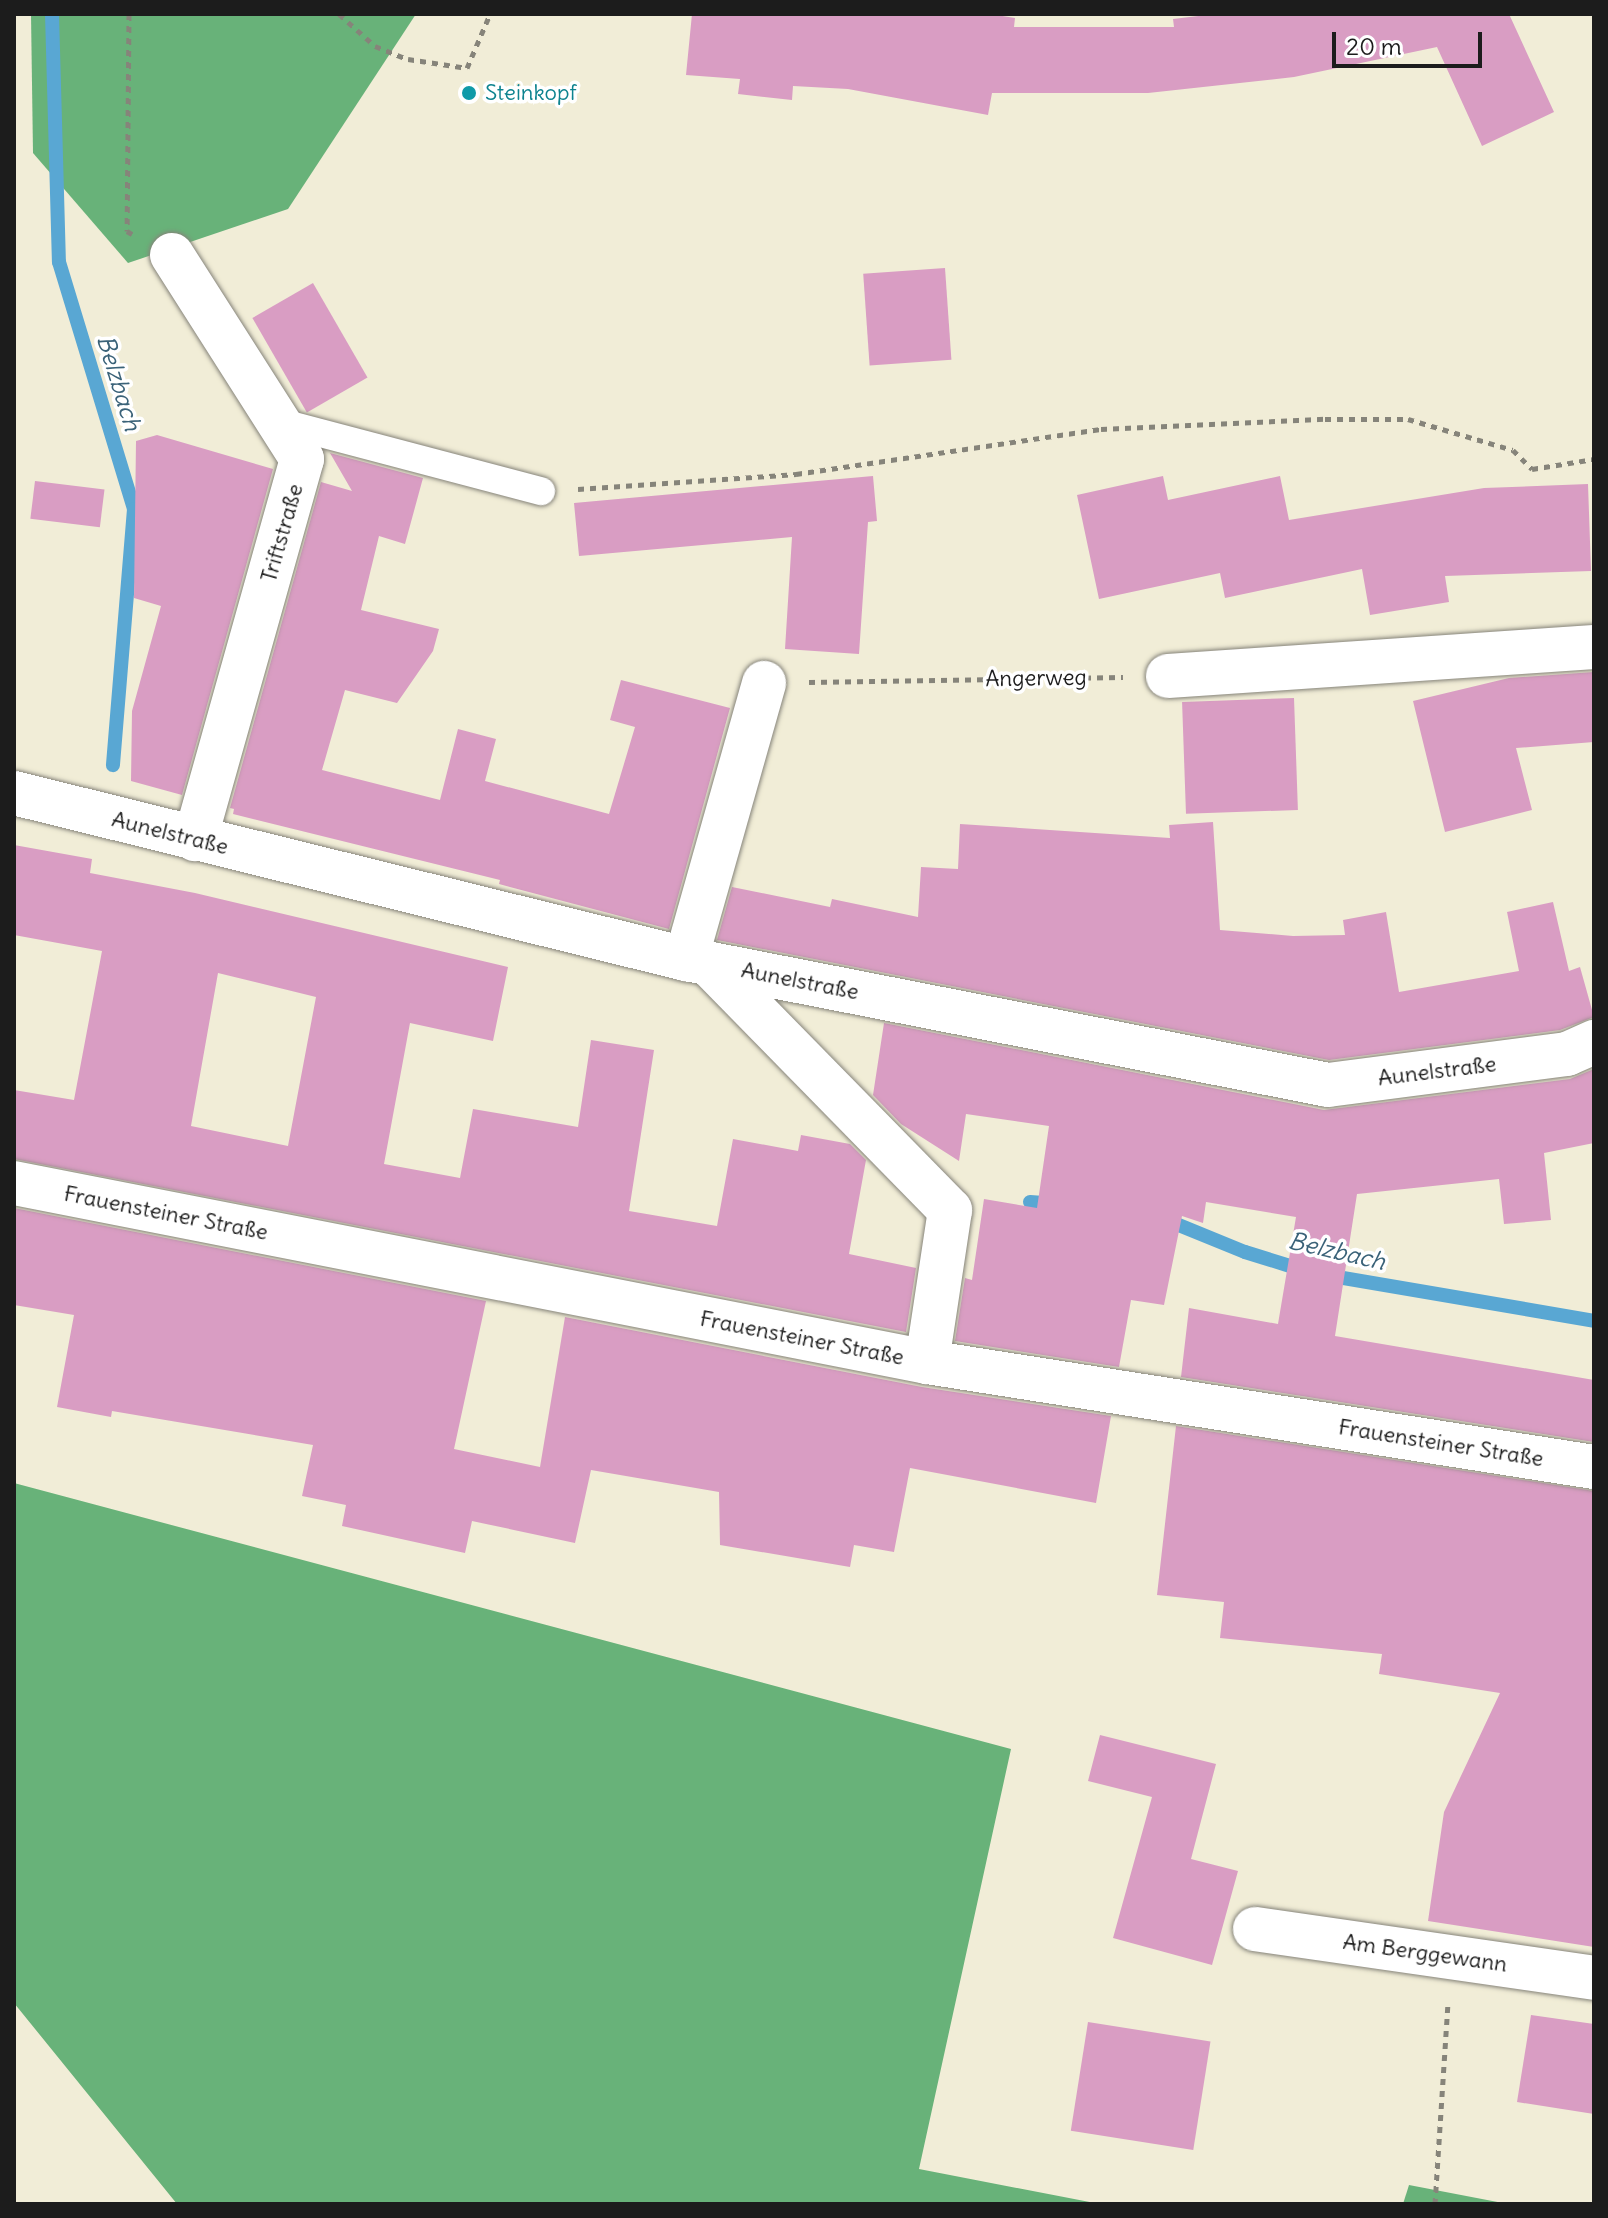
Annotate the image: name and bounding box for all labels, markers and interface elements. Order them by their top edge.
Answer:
scale bar [1336,16,1486,66]
text: 20 m [1346,31,1402,61]
place label: Steinkopf [485,80,577,106]
marker: Steinkopf [460,84,478,102]
water label: Belzbach [91,332,147,434]
street label: Triftstraße [255,481,309,585]
street label: Angerweg [985,664,1087,692]
street label: Aunelstraße [109,806,231,860]
street label: Aunelstraße [739,957,861,1005]
street label: Aunelstraße [1376,1051,1498,1091]
street label: Frauensteiner Straße [62,1180,270,1246]
water label: Belzbach [1286,1226,1388,1276]
street label: Frauensteiner Straße [698,1305,906,1371]
street label: Frauensteiner Straße [1337,1414,1545,1472]
street label: Am Berggewann [1341,1928,1509,1978]

